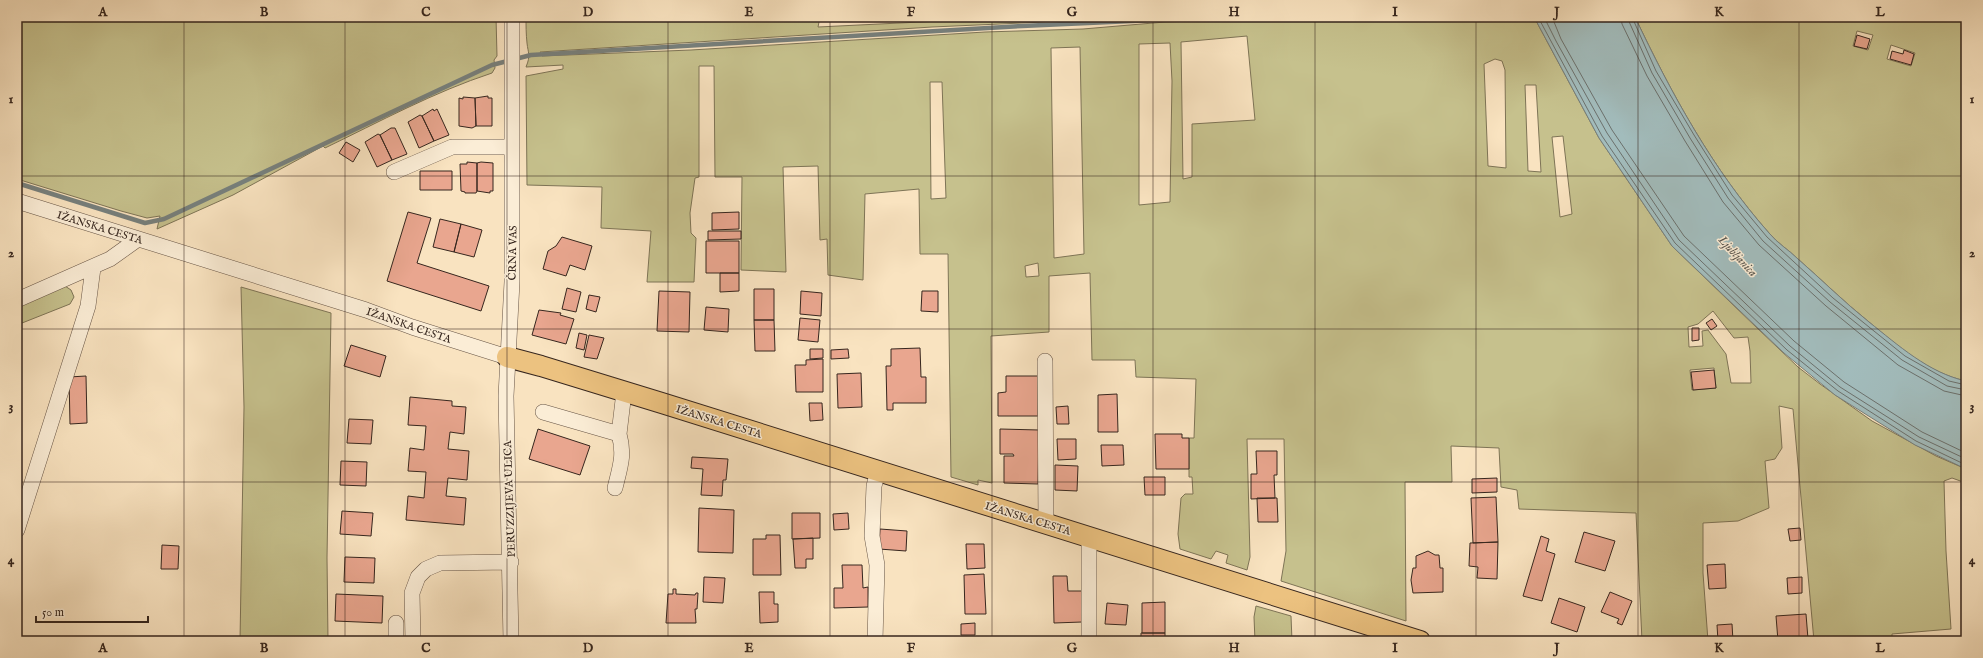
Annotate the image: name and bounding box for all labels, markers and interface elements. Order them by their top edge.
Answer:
text: A [98,4,109,21]
text: B [260,4,269,21]
text: C [421,4,431,21]
text: D [583,4,594,21]
text: E [744,4,754,21]
text: F [907,4,916,21]
text: G [1067,4,1078,21]
text: H [1228,4,1240,21]
text: I [1392,4,1398,21]
text: J [1552,4,1560,21]
text: K [1714,4,1724,21]
text: L [1874,4,1885,21]
text: 1 [9,91,14,108]
text: 1 [1970,91,1975,108]
street label: IŽANSKA CESTA [55,208,145,248]
street label: ČRNA VAS [506,225,520,281]
water label: Ljubljanica [1714,232,1760,280]
text: 2 [8,245,14,262]
text: 2 [1969,245,1975,262]
street label: IŽANSKA CESTA [364,305,454,347]
text: 3 [9,398,14,415]
text: 3 [1970,398,1975,415]
street label: IŽANSKA CESTA [674,402,764,442]
street label: PERUZZIJEVA ULICA [501,440,519,558]
street label: IŽANSKA CESTA [983,499,1073,539]
text: 4 [8,552,15,569]
text: 4 [1969,552,1976,569]
scale bar [36,598,148,624]
text: 50 m [42,605,64,620]
text: A [98,640,109,657]
text: B [260,640,269,657]
text: C [421,640,431,657]
text: D [583,640,594,657]
text: E [744,640,754,657]
text: F [907,640,916,657]
text: G [1067,640,1078,657]
text: H [1228,640,1240,657]
text: I [1392,640,1398,657]
text: J [1552,640,1560,657]
text: K [1714,640,1724,657]
text: L [1874,640,1885,657]

